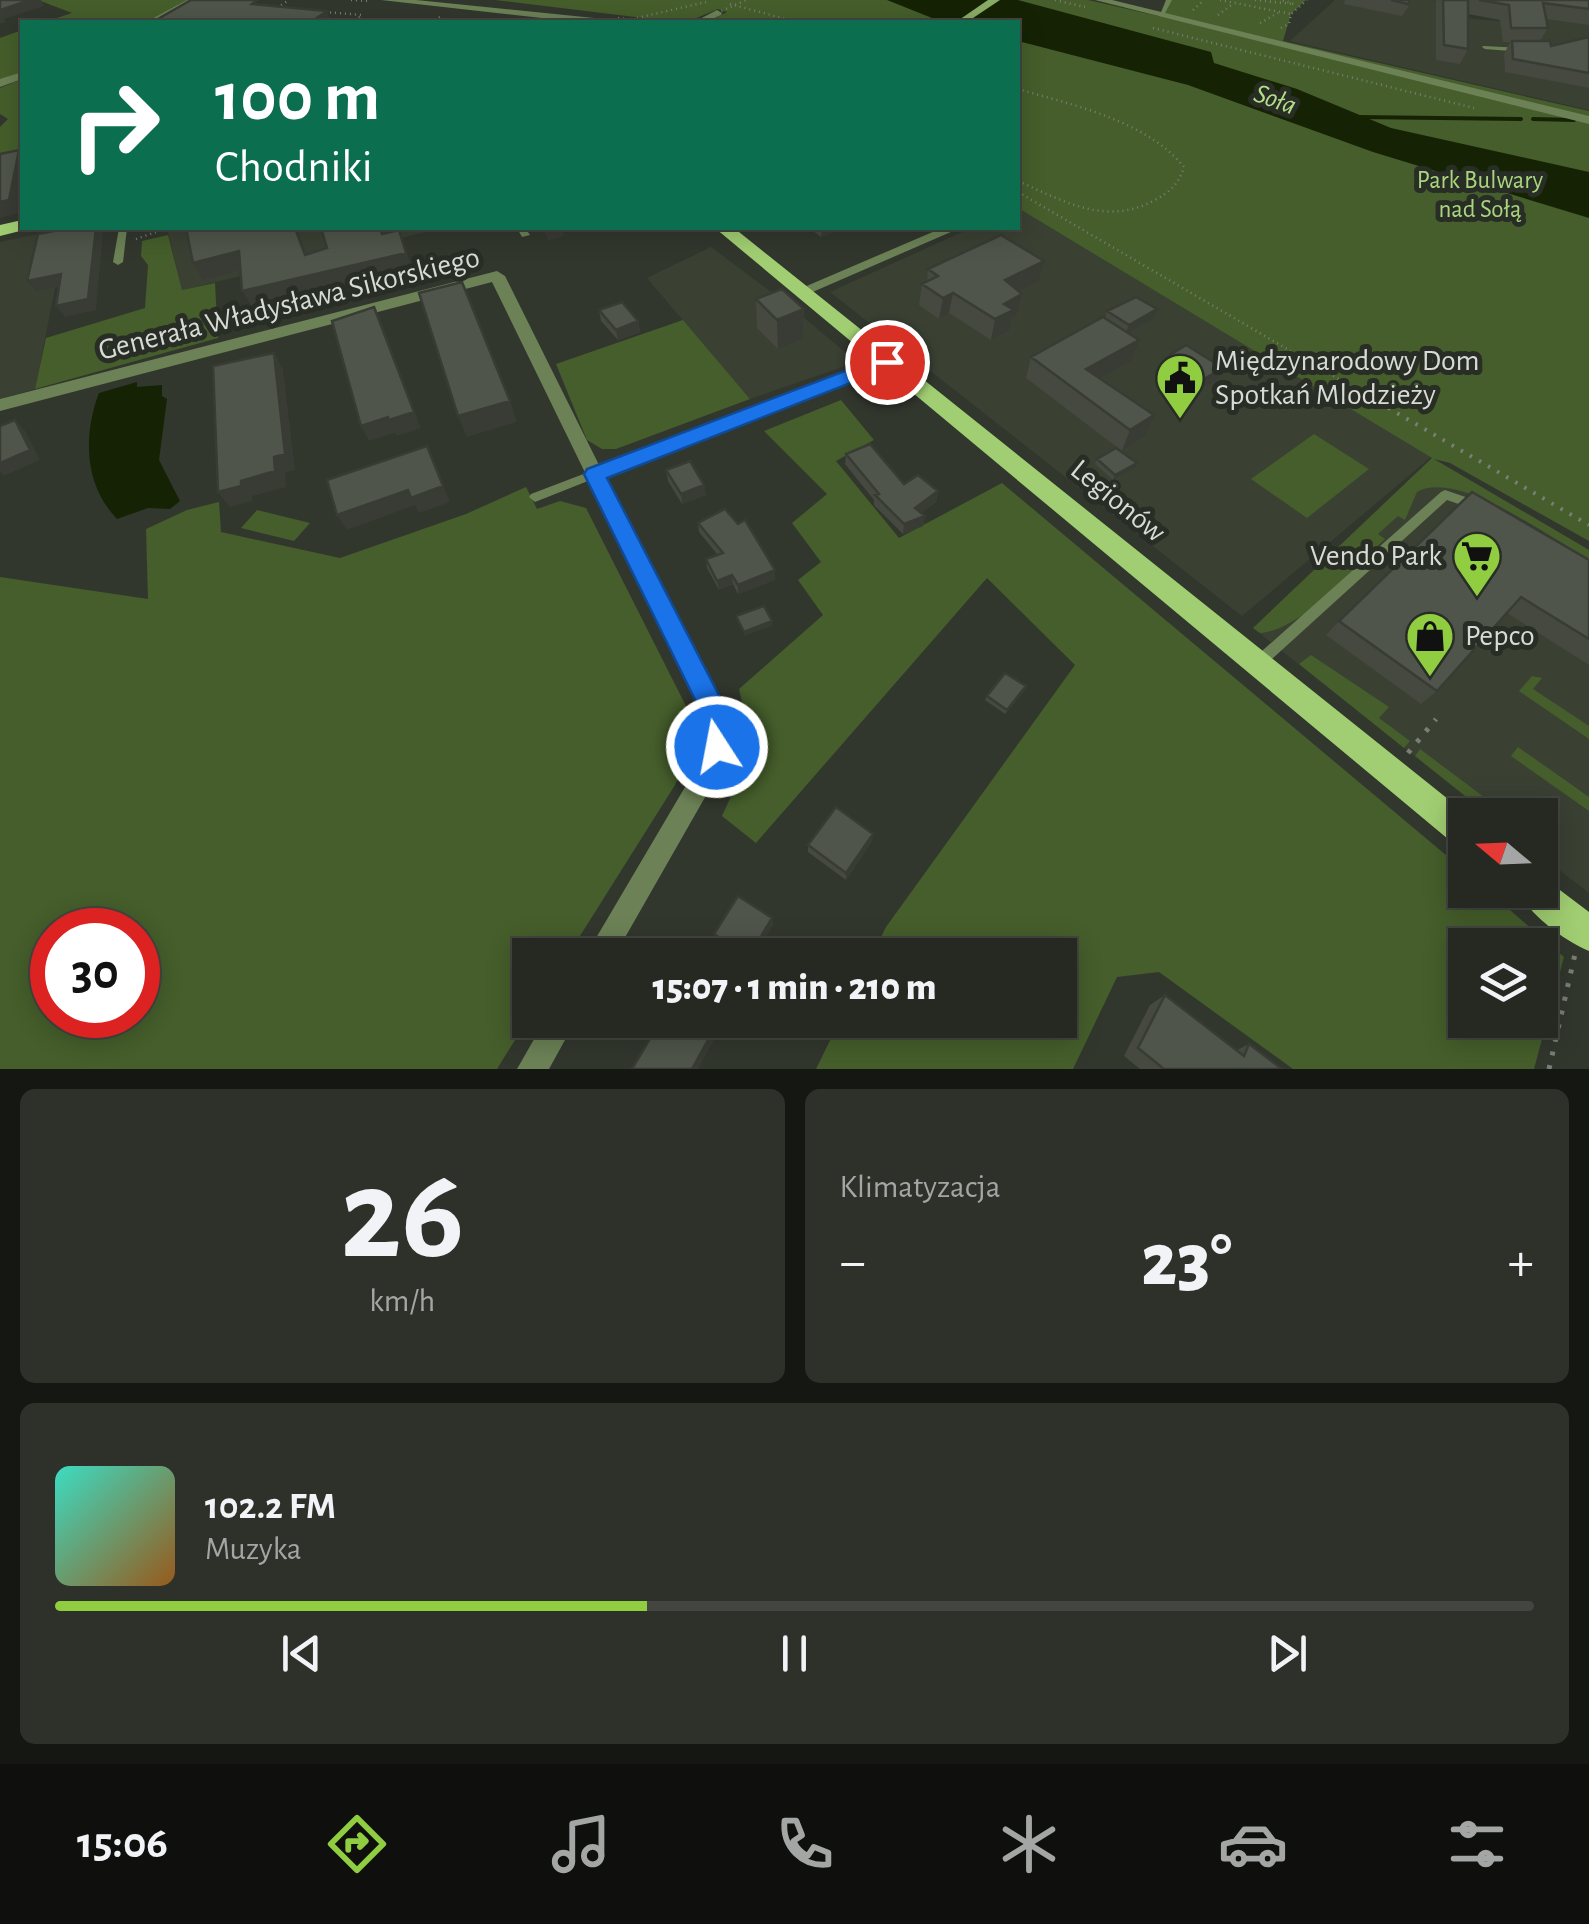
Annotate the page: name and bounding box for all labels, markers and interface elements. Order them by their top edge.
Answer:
icon: right [50,60,180,190]
text: 100 m [215,63,380,133]
water label: Soła [1250,80,1300,120]
text: Chodniki [215,145,373,190]
park label: Park Bulwary nad Sołą [1417,168,1544,222]
street label: Generała Władysława Sikorskiego [95,242,483,366]
pin [845,320,930,405]
icon: arrive [860,335,915,390]
place label: Międzynarodowy Dom Spotkań Mlodzieży [1215,346,1480,410]
public building icon: Międzynarodowy Dom Spotkań Mlodzieży [1154,352,1206,420]
street label: Legionów [1065,454,1171,548]
supermarket icon: Vendo Park [1451,530,1503,598]
place label: Vendo Park [1310,541,1442,571]
shop icon: Pepco [1404,610,1456,678]
place label: Pepco [1465,621,1535,651]
position arrow [665,695,769,799]
north arrow [1448,798,1558,908]
map controls [1448,798,1558,1038]
speed limit sign: 30 [30,908,160,1038]
button: layers [1448,928,1558,1038]
text: 15:07 · 1 min · 210 m [652,969,937,1007]
text: 26 [340,1152,464,1282]
text: Klimatyzacja [840,1171,1000,1203]
text: 23° [1141,1224,1232,1299]
text: − [840,1235,866,1290]
text: + [1508,1235,1534,1290]
text: km/h [369,1285,435,1317]
text: 102.2 FM [205,1488,336,1526]
text: Muzyka [205,1533,302,1565]
icon: previous [274,1626,329,1681]
icon: pause [767,1626,822,1681]
icon: next [1260,1626,1315,1681]
icon: directions [322,1809,392,1879]
icon: music [546,1809,616,1879]
icon: phone [770,1809,840,1879]
icon: climate [994,1809,1064,1879]
icon: car [1218,1809,1288,1879]
icon: filters [1442,1809,1512,1879]
text: 15:06 [77,1821,168,1866]

